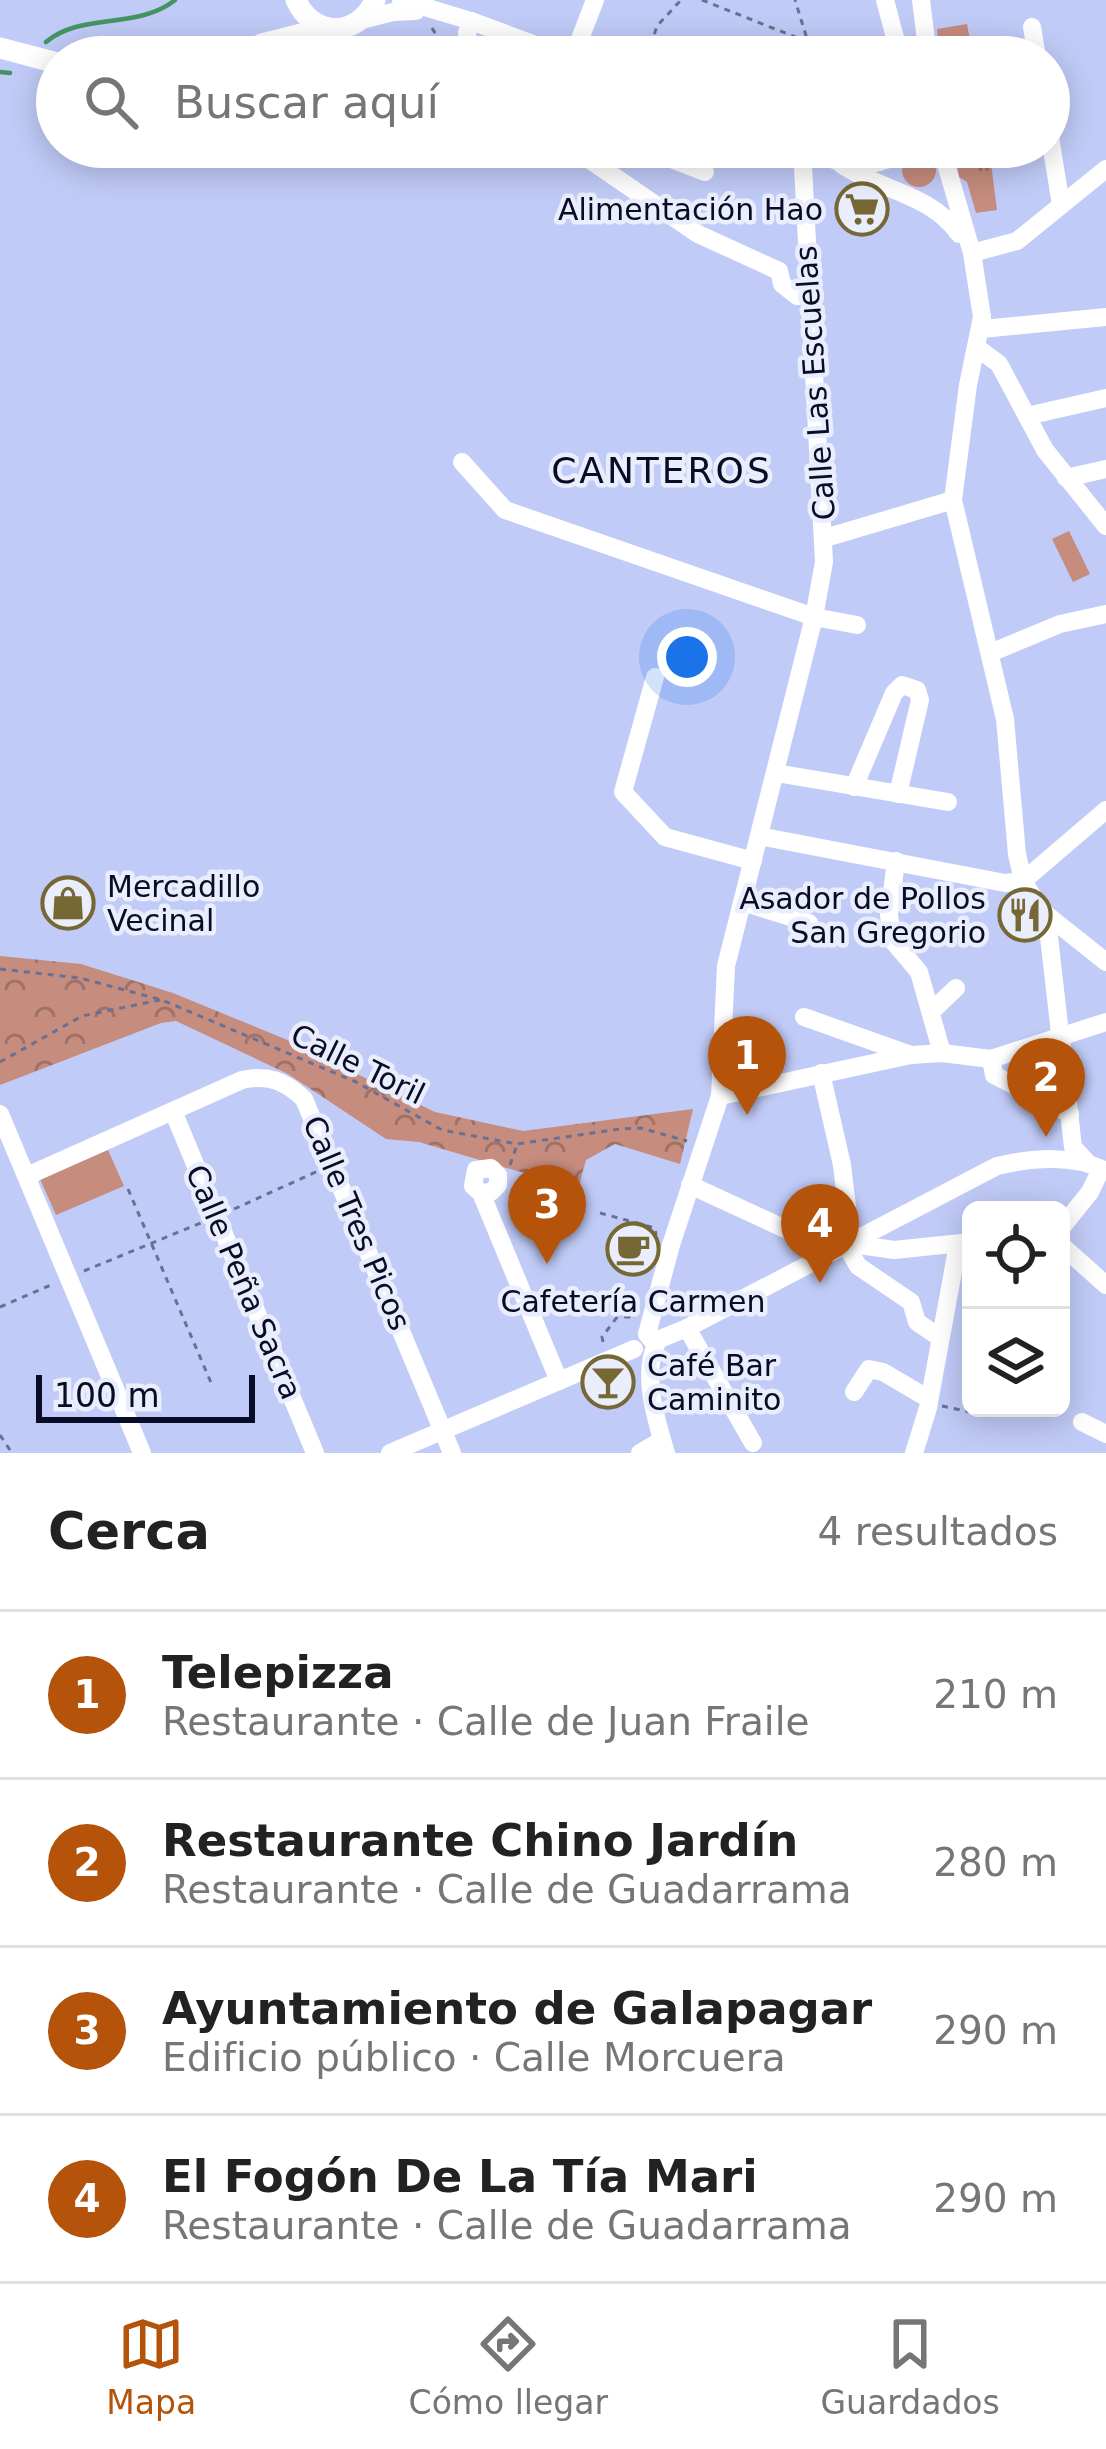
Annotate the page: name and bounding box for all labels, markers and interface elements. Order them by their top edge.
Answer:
search box [36,36,1070,168]
icon: search [78,69,144,135]
text: Buscar aquí [174,76,439,129]
supermarket icon: Alimentación Hao [834,181,890,237]
place label: Alimentación Hao [558,192,823,227]
street label: Calle Las Escuelas [788,245,842,521]
district label: CANTEROS [551,450,773,491]
your location [657,627,717,687]
place label: Mercadillo Vecinal [107,869,260,938]
shop icon: Mercadillo Vecinal [40,875,96,931]
place label: Asador de Pollos San Gregorio [739,881,986,950]
restaurant icon: Asador de Pollos San Gregorio [997,887,1053,943]
pin: 1 [708,1016,786,1115]
street label: Calle Toril [285,1017,431,1111]
pin: 2 [1007,1038,1085,1137]
street label: Calle Tres Picos [296,1111,418,1335]
street label: Calle Peña Sacra [179,1160,309,1404]
pin: 3 [508,1165,586,1264]
pin: 4 [781,1184,859,1283]
map controls [962,1201,1070,1417]
button: locate [962,1201,1070,1309]
cafe icon: Cafetería Carmen [605,1221,661,1277]
place label: Cafetería Carmen [501,1284,766,1319]
button: layers [962,1309,1070,1417]
place label: Café Bar Caminito [647,1348,781,1417]
bar icon: Café Bar Caminito [580,1354,636,1410]
scale bar [36,1369,255,1422]
text: 100 m [54,1376,160,1415]
text: Cerca [48,1502,210,1561]
text: 4 resultados [818,1509,1058,1554]
text: Telepizza [162,1646,394,1699]
text: 1 [73,1672,101,1717]
text: 210 m [933,1672,1058,1717]
text: Restaurante · Calle de Juan Fraile [162,1699,809,1744]
text: Restaurante Chino Jardín [162,1814,798,1867]
text: 2 [73,1840,101,1885]
text: 280 m [933,1840,1058,1885]
text: Restaurante · Calle de Guadarrama [162,1867,852,1912]
text: Ayuntamiento de Galapagar [162,1982,872,2035]
text: 3 [73,2008,101,2053]
text: 290 m [933,2008,1058,2053]
text: Edificio público · Calle Morcuera [162,2035,786,2080]
text: El Fogón De La Tía Mari [162,2150,758,2203]
text: 4 [73,2176,101,2221]
text: 290 m [933,2176,1058,2221]
text: Restaurante · Calle de Guadarrama [162,2203,852,2248]
tab: Mapa [106,2311,196,2422]
tab: Cómo llegar [409,2311,608,2422]
tab: Guardados [821,2311,1000,2422]

